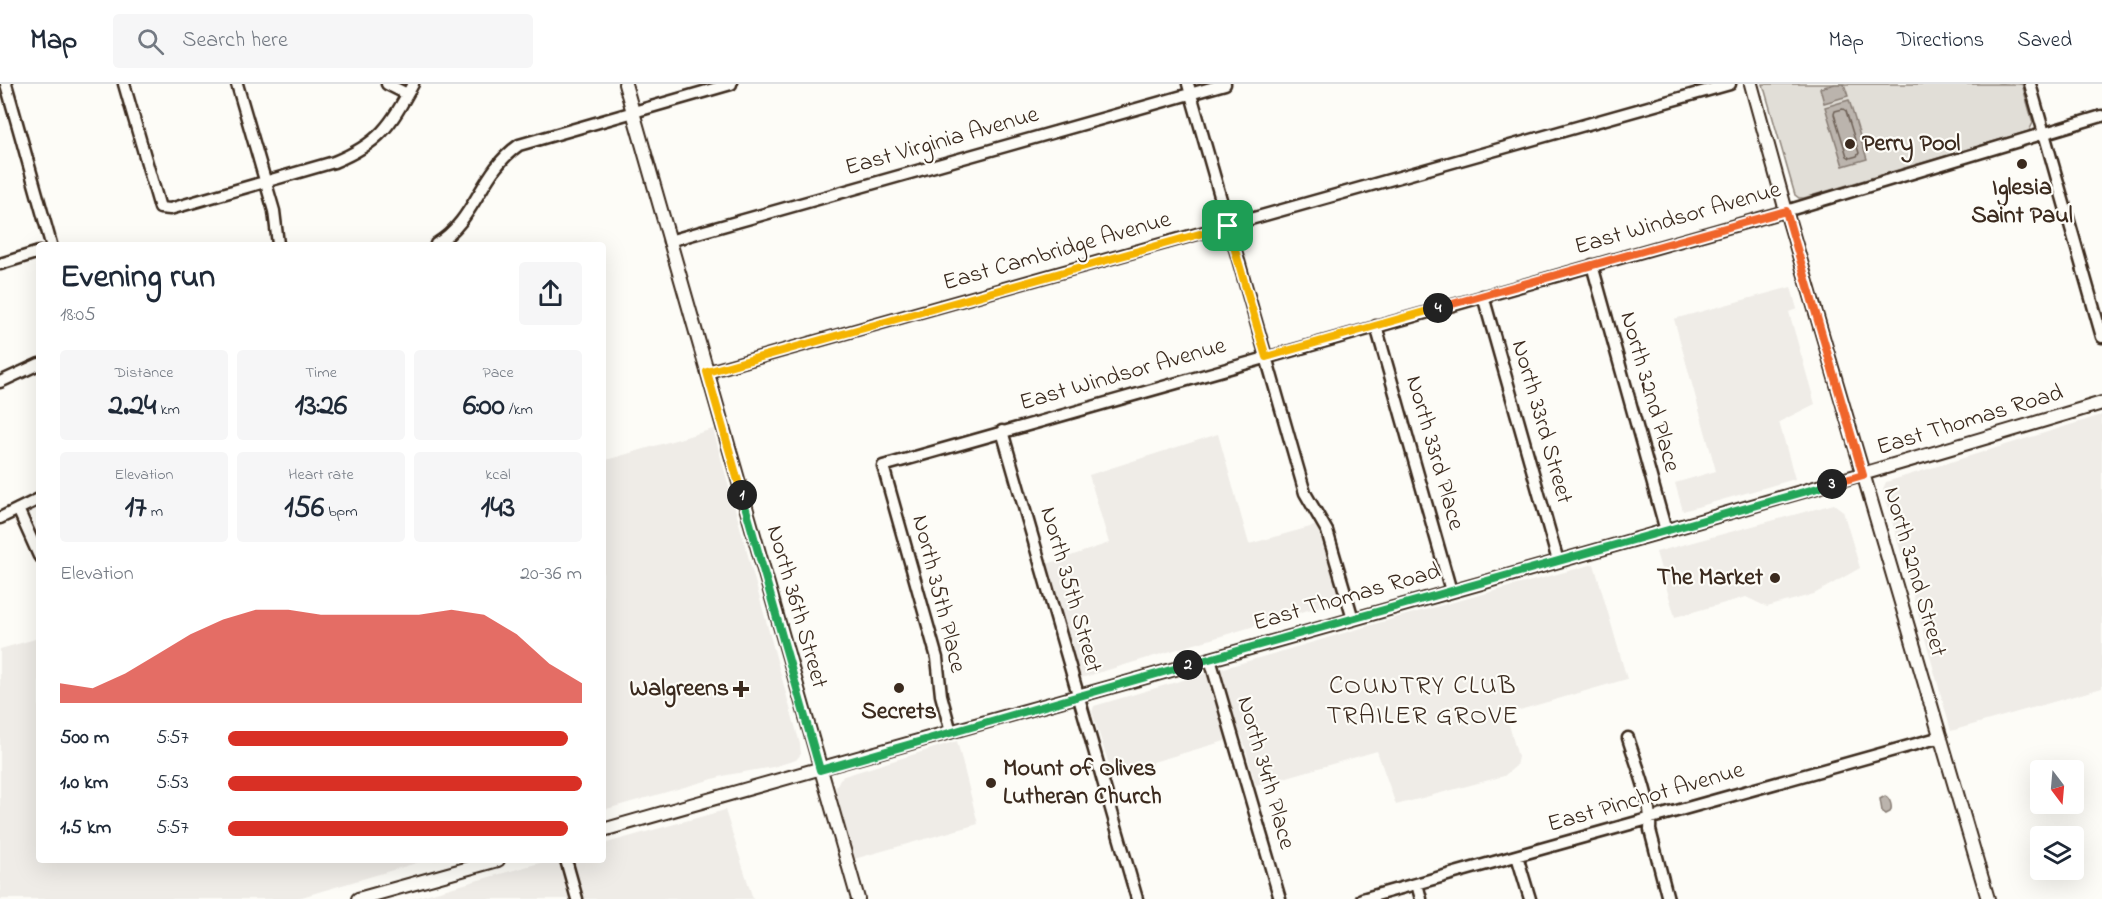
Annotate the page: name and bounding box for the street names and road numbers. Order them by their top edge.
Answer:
street label: East Virginia Avenue [841,98,1043,186]
street label: East Windsor Avenue [1571,173,1785,265]
street label: East Cambridge Avenue [939,203,1175,301]
street label: North 32nd Place [1609,308,1689,477]
street label: East Windsor Avenue [1016,329,1230,421]
street label: North 33rd Street [1501,336,1581,508]
street label: North 33rd Place [1395,372,1473,535]
street label: East Thomas Road [1872,376,2068,466]
street label: North 32nd Street [1873,483,1955,661]
street label: North 35th Street [1030,503,1110,677]
street label: North 35th Place [901,511,975,677]
street label: North 36th Street [756,521,836,693]
street label: East Thomas Road [1249,554,1445,641]
street label: North 34th Place [1226,692,1304,854]
street label: East Pinchot Avenue [1544,753,1749,843]

